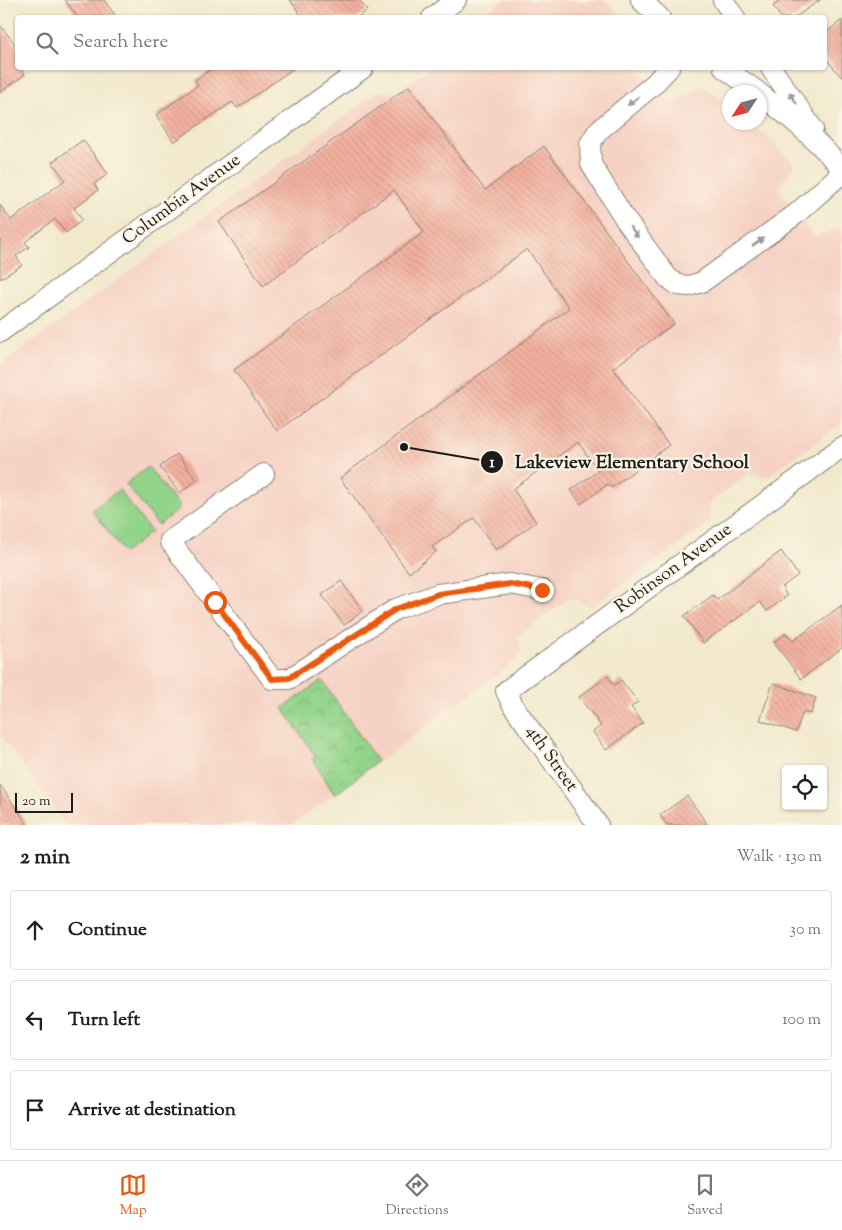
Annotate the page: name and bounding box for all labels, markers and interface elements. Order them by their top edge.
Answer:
search box [15,15,827,70]
icon: search [33,29,61,57]
text: Search here [73,29,168,56]
north arrow [722,85,767,130]
one-way arrow [788,92,797,105]
one-way arrow [627,96,640,107]
street label: Columbia Avenue [117,148,247,252]
one-way arrow [629,225,640,238]
one-way arrow [751,237,765,247]
callout: Lakeview Elementary School [480,445,759,479]
text: Lakeview Elementary School [515,450,750,477]
text: 1 [489,453,495,474]
street label: Robinson Avenue [610,518,738,620]
route end [531,579,554,602]
route start [204,591,227,614]
street label: 4th Street [519,720,583,798]
map controls [782,765,827,810]
button: locate [782,765,827,810]
scale bar [15,790,72,813]
text: 20 m [22,792,51,812]
text: 2 min [20,843,70,873]
text: Walk · 130 m [737,846,822,869]
icon: ahead [21,916,49,944]
text: Continue [68,917,147,944]
text: 30 m [790,919,821,942]
icon: left [21,1006,49,1034]
text: Turn left [68,1007,140,1034]
text: 100 m [782,1009,821,1032]
icon: arrive [21,1096,49,1124]
text: Arrive at destination [68,1097,236,1124]
tab: Map [119,1171,147,1221]
tab: Directions [385,1171,449,1221]
tab: Saved [687,1171,723,1221]

